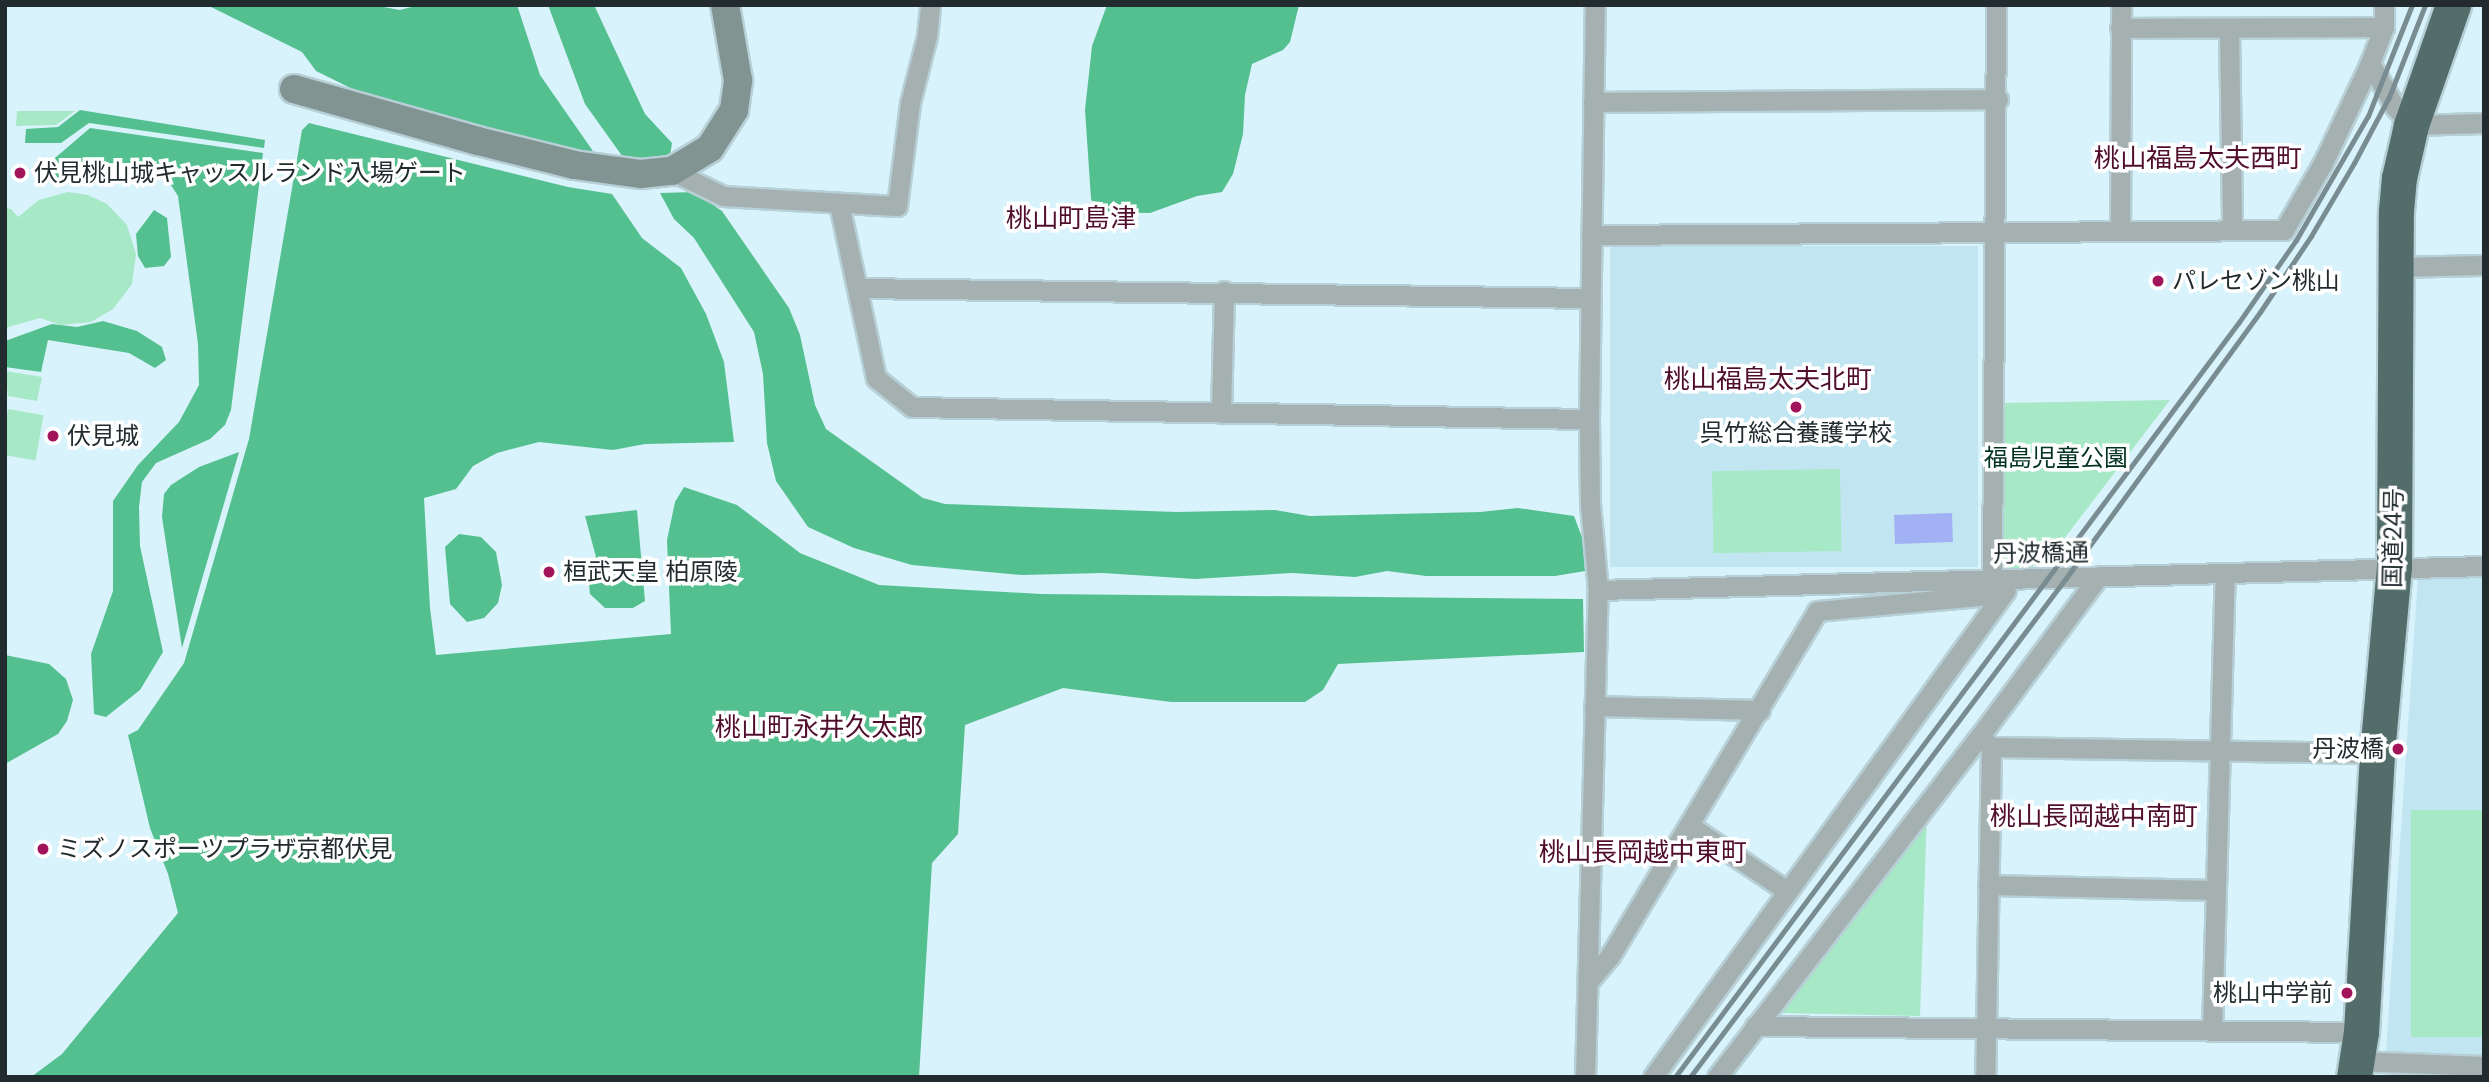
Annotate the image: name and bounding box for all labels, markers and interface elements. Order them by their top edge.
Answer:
district label: 桃山福島太夫西町 [2094,143,2302,175]
place label: 伏見桃山城キャッスルランド入場ゲート [34,159,466,187]
marker: 伏見桃山城キャッスルランド入場ゲート [12,165,28,181]
district label: 桃山町島津 [1006,203,1136,235]
place label: パレセゾン桃山 [2172,267,2340,295]
marker: パレセゾン桃山 [2150,273,2166,289]
district label: 桃山福島太夫北町 [1664,364,1872,396]
marker: 呉竹総合養護学校 [1788,399,1804,415]
place label: 呉竹総合養護学校 [1700,419,1892,447]
place label: 伏見城 [67,422,139,450]
marker: 伏見城 [45,428,61,444]
park label: 福島児童公園 [1984,444,2128,472]
street label: 国道24号 [2378,488,2408,588]
street label: 丹波橋通 [1993,538,2089,568]
place label: 桓武天皇 柏原陵 [563,558,737,586]
marker: 桓武天皇 柏原陵 [541,564,557,580]
district label: 桃山町永井久太郎 [715,712,923,744]
place label: 丹波橋 [2312,735,2384,763]
marker: 丹波橋 [2390,741,2406,757]
district label: 桃山長岡越中南町 [1990,801,2198,833]
place label: ミズノスポーツプラザ京都伏見 [57,835,393,863]
district label: 桃山長岡越中東町 [1539,837,1747,869]
marker: ミズノスポーツプラザ京都伏見 [35,841,51,857]
place label: 桃山中学前 [2213,979,2333,1007]
marker: 桃山中学前 [2339,985,2355,1001]

